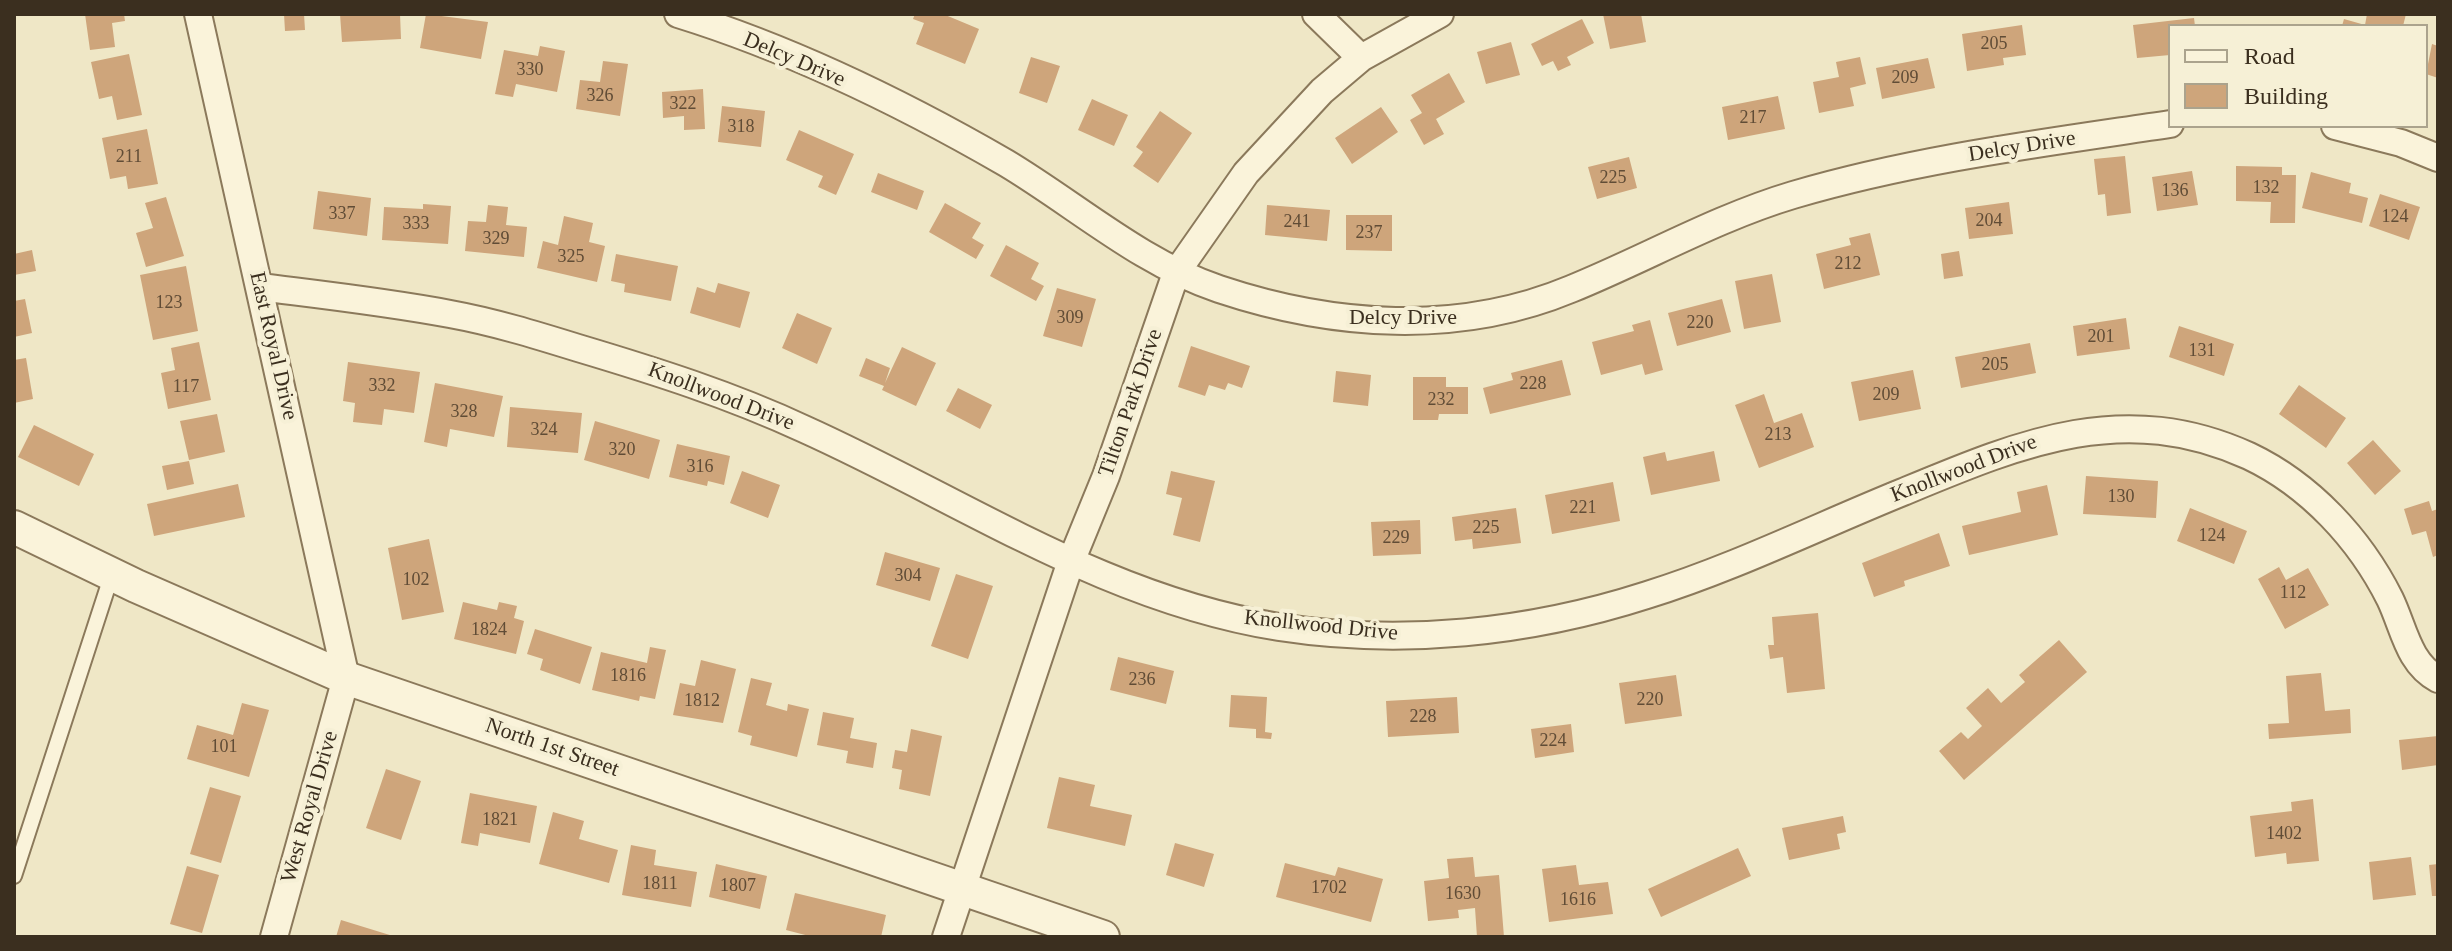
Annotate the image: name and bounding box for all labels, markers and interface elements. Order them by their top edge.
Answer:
legend [2168,24,2428,128]
street label: Delcy Drive [739,27,849,93]
house number: 205 [1980,33,2008,55]
text: Road [2244,43,2295,69]
house number: 330 [516,59,544,81]
house number: 209 [1892,67,1918,89]
text: Building [2244,83,2328,109]
house number: 326 [586,85,614,107]
house number: 322 [670,93,696,115]
house number: 217 [1740,107,1766,129]
house number: 318 [728,116,754,138]
street label: Delcy Drive [1967,126,2077,168]
house number: 211 [116,146,142,168]
house number: 225 [1600,167,1626,189]
house number: 132 [2252,177,2280,199]
house number: 136 [2162,180,2188,202]
house number: 337 [328,203,356,225]
house number: 124 [2382,206,2408,228]
house number: 204 [1976,210,2002,232]
house number: 241 [1284,211,1310,233]
house number: 333 [402,213,430,235]
house number: 237 [1356,222,1382,244]
house number: 329 [482,228,510,250]
house number: 325 [558,246,584,268]
house number: 212 [1834,253,1862,275]
street label: East Royal Drive [243,269,303,423]
house number: 123 [156,292,182,314]
street label: Delcy Drive [1349,305,1457,331]
house number: 309 [1056,307,1084,329]
house number: 220 [1686,312,1714,334]
street label: Tilton Park Drive [1093,326,1169,480]
house number: 201 [2088,326,2114,348]
house number: 131 [2188,340,2216,362]
house number: 205 [1982,354,2008,376]
street label: Knollwood Drive [644,357,798,437]
house number: 228 [1520,373,1546,395]
house number: 332 [368,375,396,397]
house number: 117 [173,376,199,398]
house number: 209 [1872,384,1900,406]
house number: 232 [1428,389,1454,411]
house number: 328 [450,401,478,423]
house number: 324 [530,419,558,441]
house number: 213 [1764,424,1792,446]
street label: Knollwood Drive [1887,429,2041,509]
house number: 320 [608,439,636,461]
house number: 316 [686,456,714,478]
house number: 130 [2108,486,2134,508]
house number: 221 [1570,497,1596,519]
house number: 225 [1472,517,1500,539]
house number: 124 [2198,525,2226,547]
house number: 229 [1382,527,1410,549]
house number: 304 [894,565,922,587]
house number: 102 [402,569,430,591]
house number: 112 [2280,582,2306,604]
street label: Knollwood Drive [1243,605,1399,647]
house number: 1824 [471,619,507,641]
house number: 1816 [610,665,646,687]
house number: 236 [1128,669,1156,691]
house number: 220 [1636,689,1664,711]
house number: 1812 [684,690,720,712]
house number: 228 [1410,706,1436,728]
street label: North 1st Street [482,713,622,783]
street label: West Royal Drive [276,728,344,886]
house number: 224 [1540,730,1566,752]
house number: 101 [210,736,238,758]
house number: 1821 [482,809,518,831]
house number: 1402 [2266,823,2302,845]
house number: 1811 [642,873,678,895]
house number: 1807 [720,875,756,897]
house number: 1702 [1311,877,1347,899]
house number: 1630 [1445,883,1481,905]
house number: 1616 [1560,889,1596,911]

